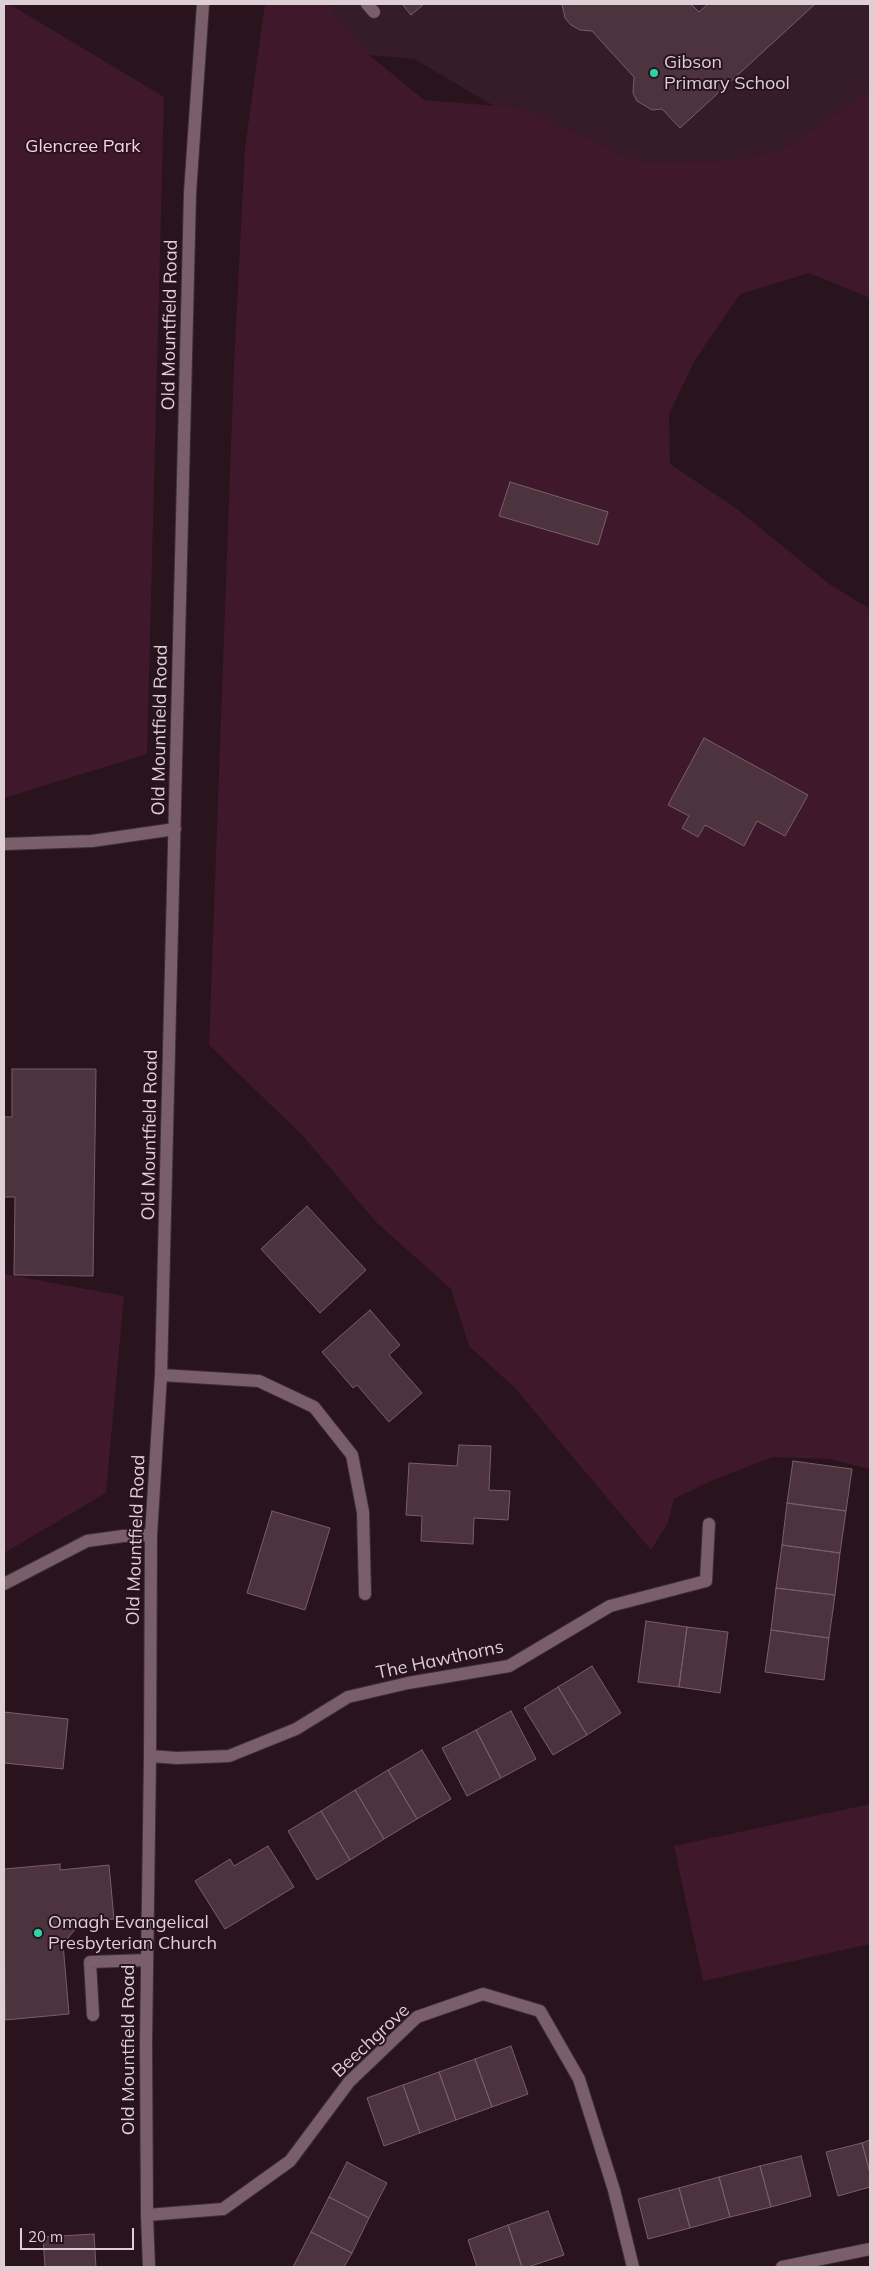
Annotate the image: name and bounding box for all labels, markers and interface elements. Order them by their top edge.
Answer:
place label: Gibson Primary School [664,52,790,94]
marker: Gibson Primary School [648,67,660,79]
park label: Glencree Park [25,136,141,158]
street label: Old Mountfield Road [158,239,182,411]
street label: Old Mountfield Road [148,644,172,816]
street label: Old Mountfield Road [138,1049,162,1221]
street label: Old Mountfield Road [122,1454,150,1626]
street label: The Hawthorns [374,1636,506,1684]
place label: Omagh Evangelical Presbyterian Church [48,1912,217,1955]
marker: Omagh Evangelical Presbyterian Church [32,1927,44,1939]
street label: Old Mountfield Road [118,1965,140,2135]
street label: Beechgrove [328,2000,414,2082]
scale bar [22,2218,136,2250]
text: 20 m [28,2227,63,2246]

